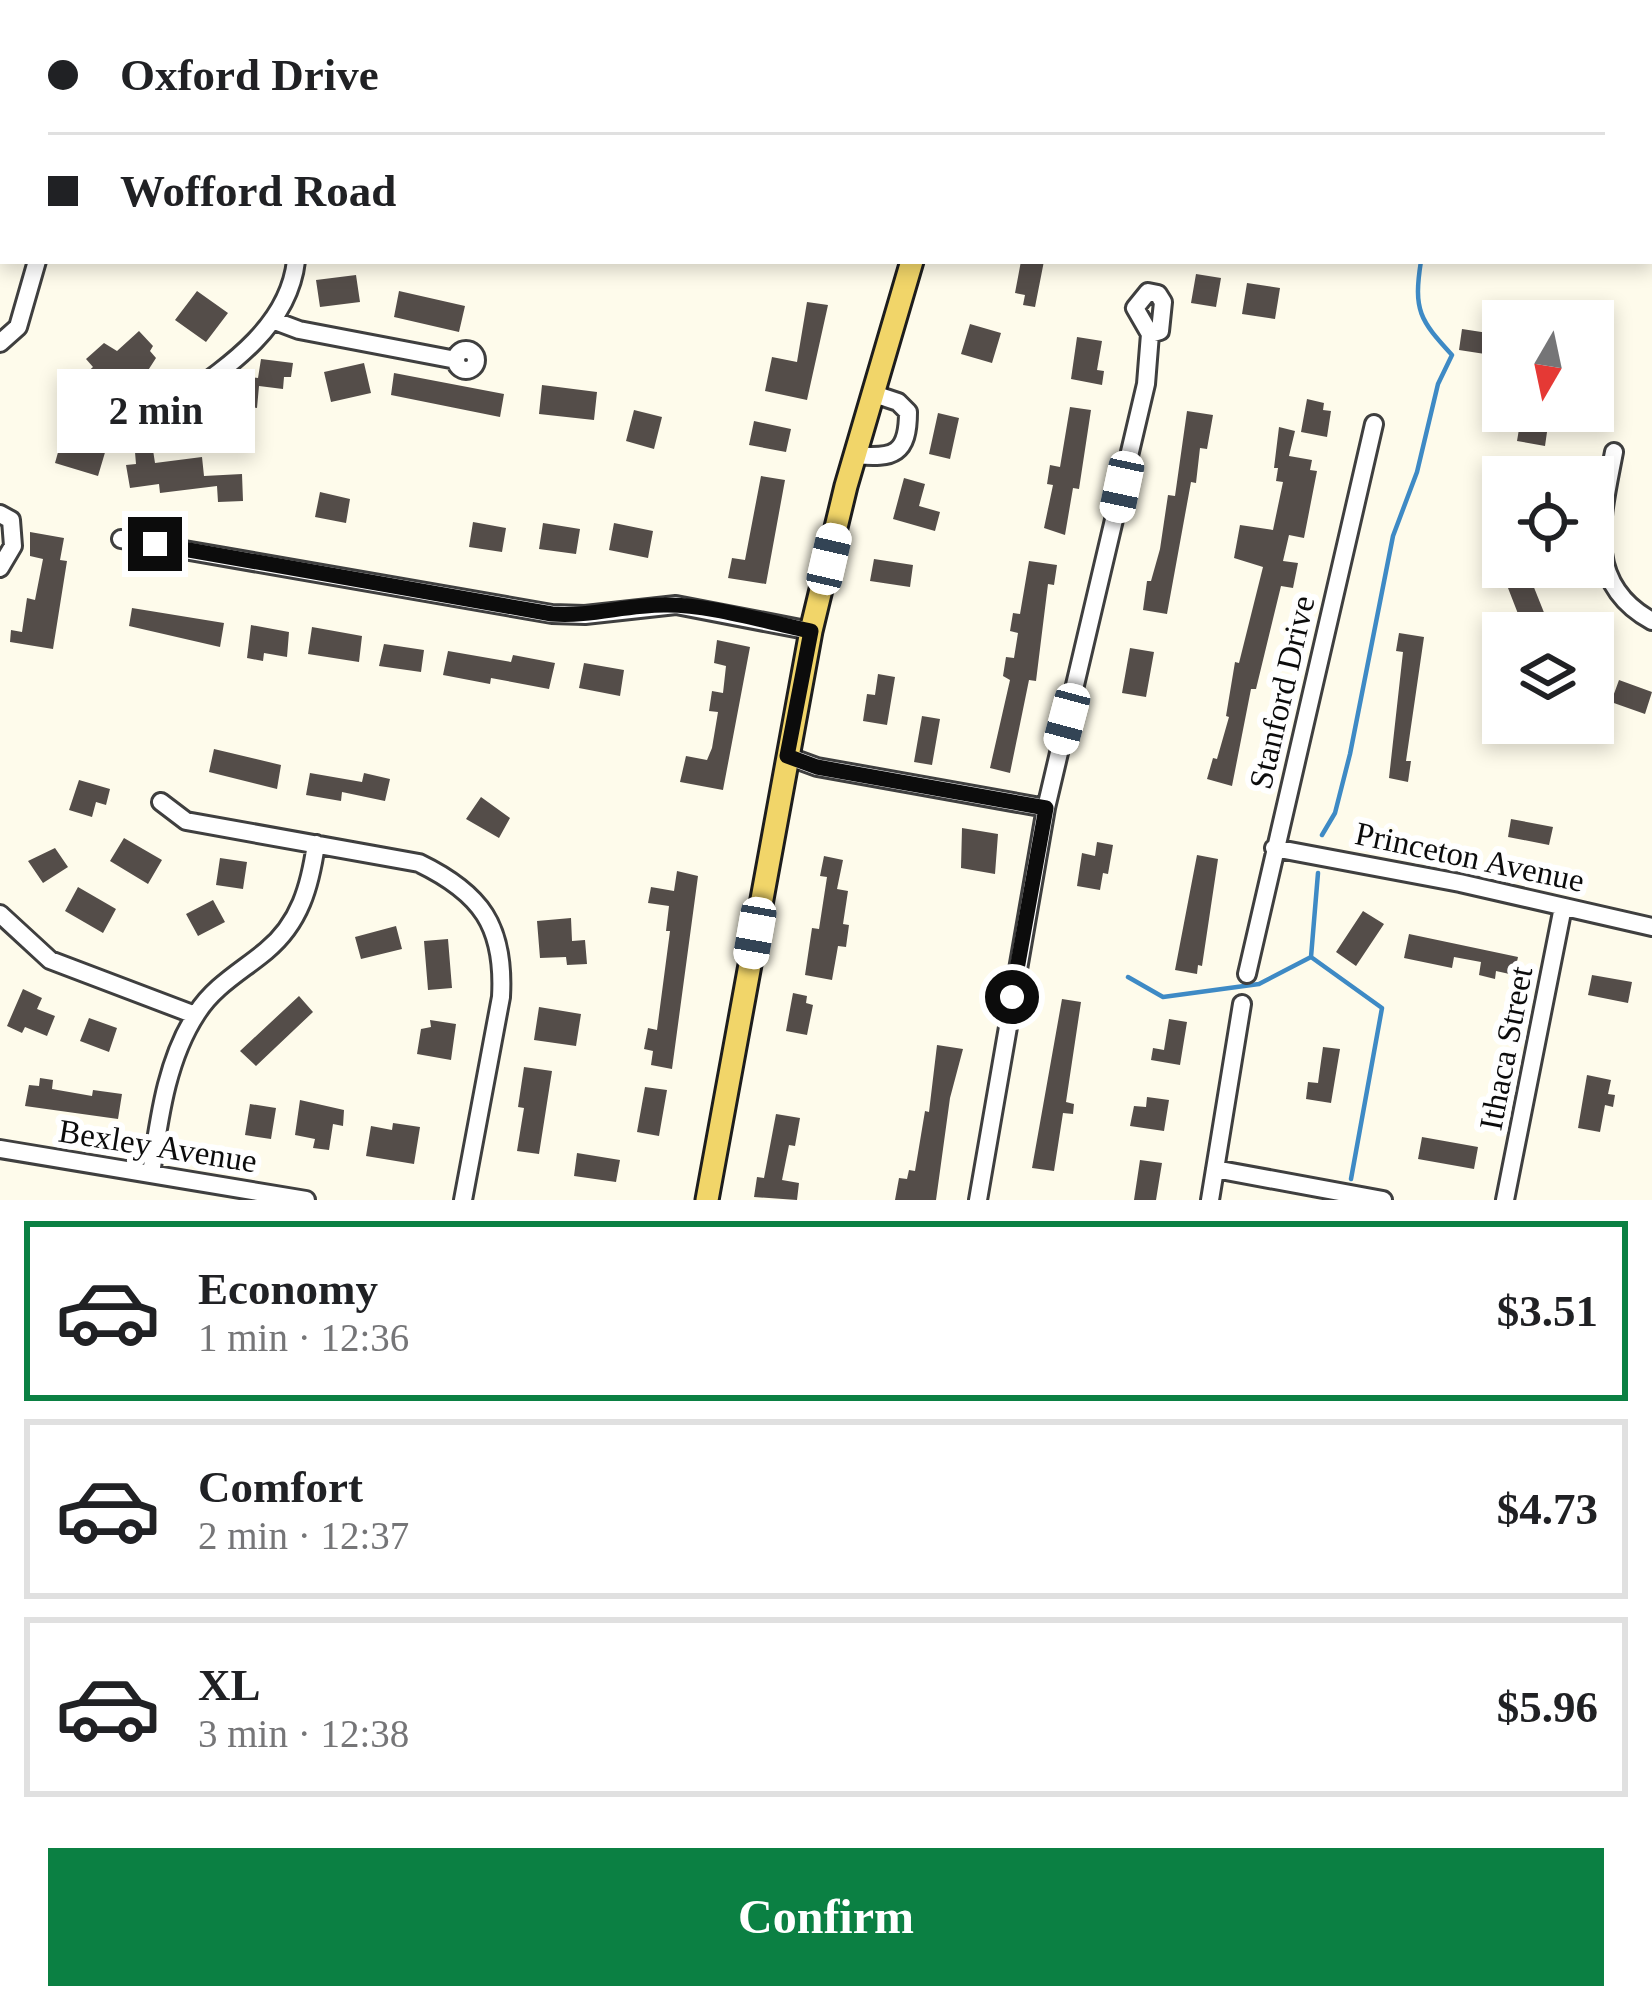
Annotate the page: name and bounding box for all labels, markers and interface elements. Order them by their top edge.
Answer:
text: Oxford Drive [120,50,379,100]
text: Wofford Road [120,166,396,216]
north arrow [1482,300,1614,432]
map controls [1482,300,1614,744]
callout: 2 min [56,370,254,454]
text: 2 min [109,389,203,432]
car [1097,448,1147,526]
button: locate [1482,456,1614,588]
route end [128,517,182,571]
car [803,520,855,598]
street label: Stanford Drive [1242,592,1322,792]
button: layers [1482,612,1614,744]
car [1040,680,1094,758]
street label: Princeton Avenue [1352,815,1588,899]
car [731,894,779,972]
street label: Ithaca Street [1472,963,1539,1133]
route start [985,970,1039,1024]
street label: Bexley Avenue [56,1113,259,1179]
icon: car [54,1257,162,1365]
text: Economy [198,1264,378,1314]
text: $3.51 [1497,1286,1598,1336]
text: 1 min · 12:36 [198,1316,409,1359]
icon: car [54,1455,162,1563]
text: Comfort [198,1462,363,1512]
text: $4.73 [1497,1484,1598,1534]
text: 2 min · 12:37 [198,1514,409,1557]
icon: car [54,1653,162,1761]
text: XL [198,1660,261,1710]
text: $5.96 [1497,1682,1598,1732]
text: 3 min · 12:38 [198,1712,409,1755]
button: Confirm [48,1848,1604,1986]

